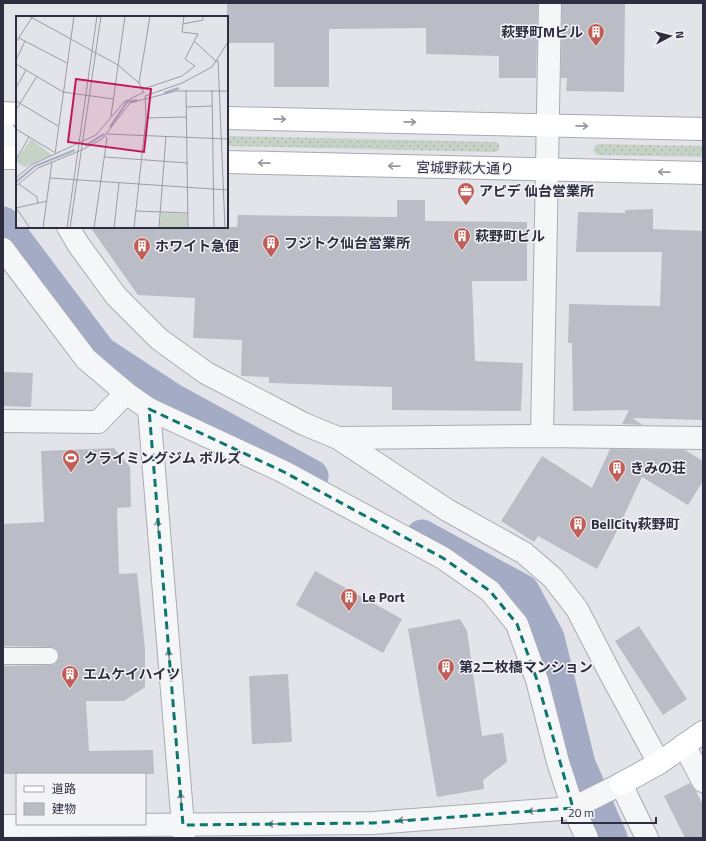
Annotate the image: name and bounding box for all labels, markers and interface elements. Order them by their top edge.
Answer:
inset map [16,16,228,228]
north arrow [650,16,690,56]
place label: 萩野町Mビル [501,21,583,42]
building icon: 萩野町Mビル [586,22,606,47]
text: N [672,30,688,40]
one-way arrow [273,116,286,123]
one-way arrow [403,118,416,126]
one-way arrow [575,122,588,130]
street label: 宮城野萩大通り [416,156,514,179]
one-way arrow [258,159,271,167]
one-way arrow [388,162,401,170]
one-way arrow [658,168,671,176]
place label: アピデ 仙台営業所 [479,180,594,201]
office icon: アピデ 仙台営業所 [456,181,476,206]
place label: 萩野町ビル [475,225,545,246]
building icon: 萩野町ビル [452,226,472,251]
place label: フジトク仙台営業所 [284,232,410,253]
building icon: フジトク仙台営業所 [261,233,281,258]
place label: ホワイト急便 [155,235,239,256]
building icon: ホワイト急便 [132,236,152,261]
place label: クライミングジム ボルズ [84,447,241,468]
sports icon: クライミングジム ボルズ [61,448,81,473]
place label: きみの荘 [630,457,686,478]
building icon: きみの荘 [607,458,627,483]
place label: BellCity萩野町 [591,513,680,534]
building icon: BellCity萩野町 [568,514,588,539]
one-way arrow [155,520,162,533]
place label: Le Port [362,586,405,607]
building icon: Le Port [339,587,359,612]
one-way arrow [166,650,173,663]
place label: 第2二枚橋マンション [459,656,593,677]
building icon: 第2二枚橋マンション [436,657,456,682]
place label: エムケイハイツ [83,663,180,684]
building icon: エムケイハイツ [60,664,80,689]
legend [16,773,146,825]
text: 道路 [52,779,76,798]
one-way arrow [177,793,184,806]
text: 建物 [52,799,76,818]
scale bar [562,799,656,825]
text: 20 m [568,803,594,822]
one-way arrow [528,807,541,814]
one-way arrow [398,817,411,824]
one-way arrow [268,820,281,828]

